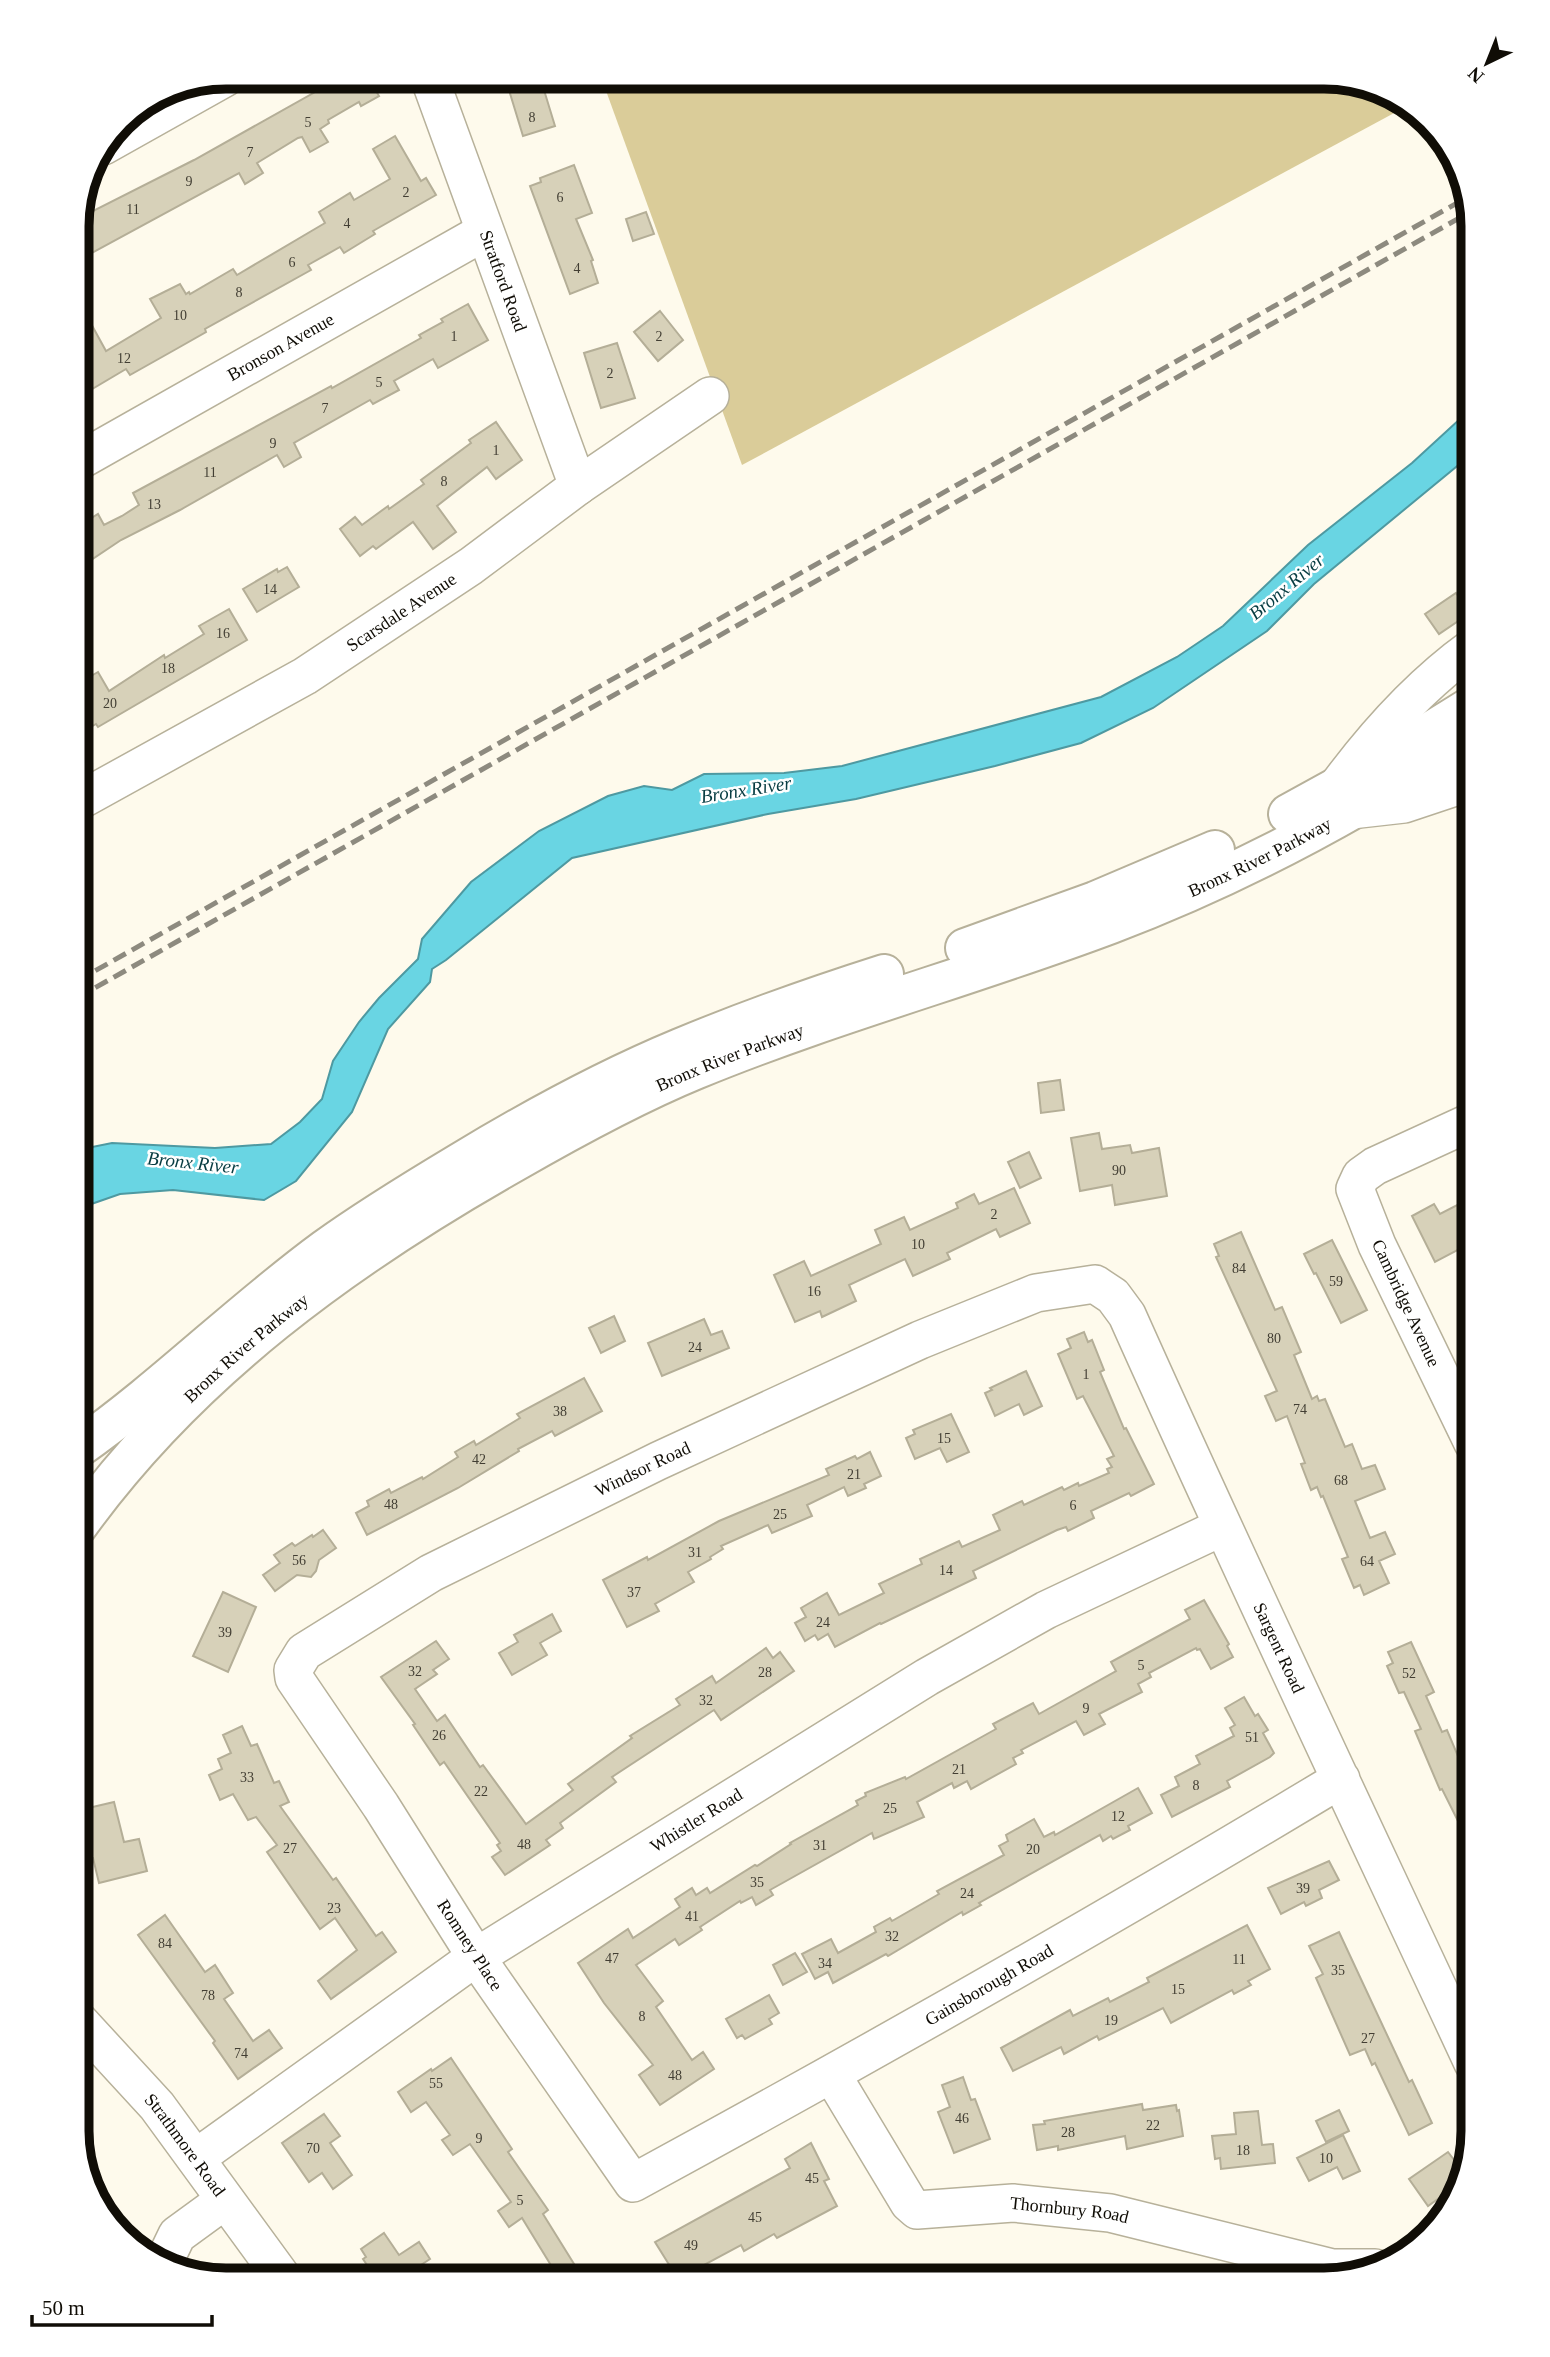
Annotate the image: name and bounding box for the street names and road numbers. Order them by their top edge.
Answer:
street label: Stratford Road [476,227,531,334]
street label: Bronson Avenue [224,309,338,385]
street label: Scarsdale Avenue [343,569,460,656]
street label: Bronx River Parkway [1185,813,1335,901]
street label: Bronx River Parkway [653,1020,806,1096]
street label: Cambridge Avenue [1368,1236,1444,1370]
street label: Bronx River Parkway [180,1289,312,1407]
street label: Windsor Road [591,1437,694,1501]
street label: Sargent Road [1249,1600,1309,1696]
street label: Whistler Road [647,1784,746,1856]
street label: Romney Place [433,1896,507,1994]
street label: Gainsborough Road [921,1940,1057,2030]
street label: Strathmore Road [141,2089,229,2200]
street label: Thornbury Road [1009,2193,1131,2227]

